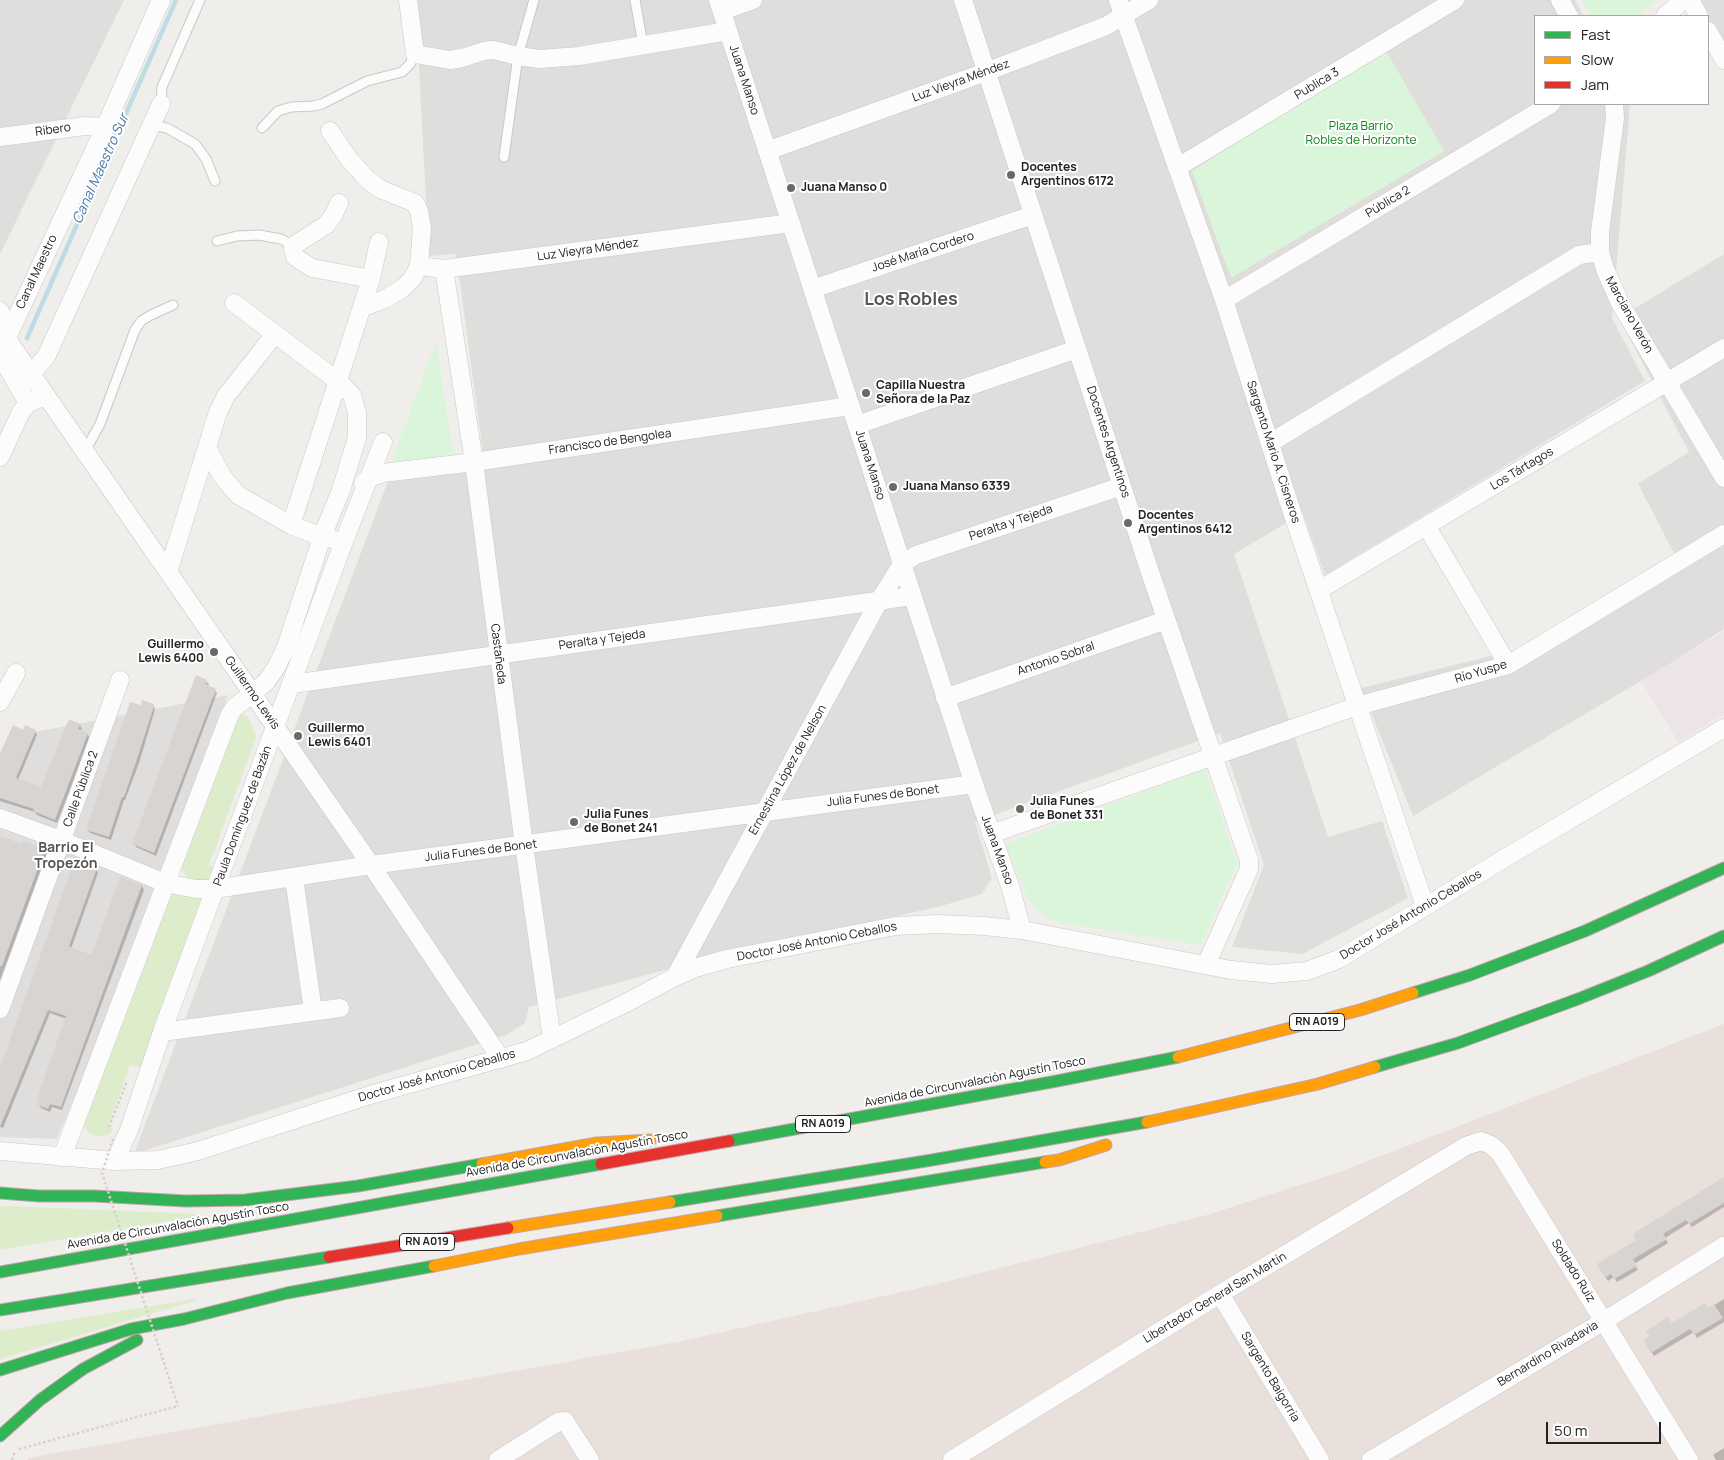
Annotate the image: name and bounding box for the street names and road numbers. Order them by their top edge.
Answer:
street label: Juana Manso [726,43,762,117]
street label: Luz Vieyra Méndez [910,57,1012,105]
street label: Publica 3 [1292,65,1342,103]
street label: Ribero [34,120,72,140]
street label: Pública 2 [1363,183,1413,221]
street label: José María Cordero [870,229,976,275]
street label: Canal Maestro [13,233,61,311]
street label: Luz Vieyra Méndez [536,236,640,264]
street label: Marciano Verón [1602,274,1656,356]
street label: Sargento Mario A. Cisneros [1243,379,1303,525]
street label: Docentes Argentinos [1083,384,1133,500]
street label: Francisco de Bengolea [548,426,672,458]
street label: Juana Manso [852,428,888,502]
street label: Los Tártagos [1488,445,1556,493]
street label: Peralta y Tejeda [967,502,1055,544]
street label: Castañeda [487,623,509,685]
street label: Peralta y Tejeda [558,627,646,653]
street label: Antonio Sobral [1015,639,1097,679]
street label: Guillermo Lewis [221,654,283,732]
street label: Río Yuspe [1453,657,1509,687]
street label: Ernestina López de Nelson [746,702,830,838]
street label: Paula Domínguez de Bazán [211,744,275,888]
street label: Calle Pública 2 [61,749,101,829]
street label: Julia Funes de Bonet [826,782,940,810]
street label: Juana Manso [978,813,1016,887]
street label: Julia Funes de Bonet [424,837,538,865]
street label: Doctor José Antonio Ceballos [1338,867,1484,963]
street label: Doctor José Antonio Ceballos [736,919,898,965]
road number: RN A019 [1290,1014,1344,1030]
street label: Doctor José Antonio Ceballos [357,1047,517,1105]
street label: Avenida de Circunvalación Agustín Tosco [863,1053,1087,1111]
road number: RN A019 [796,1116,850,1132]
street label: Avenida de Circunvalación Agustín Tosco [465,1127,689,1181]
street label: Avenida de Circunvalación Agustín Tosco [66,1199,290,1253]
road number: RN A019 [400,1234,454,1250]
street label: Soldado Ruiz [1548,1237,1598,1305]
street label: Libertador General San Martín [1141,1249,1289,1347]
street label: Bernardino Rivadavia [1495,1318,1601,1390]
street label: Sargento Baigorria [1237,1329,1303,1425]

